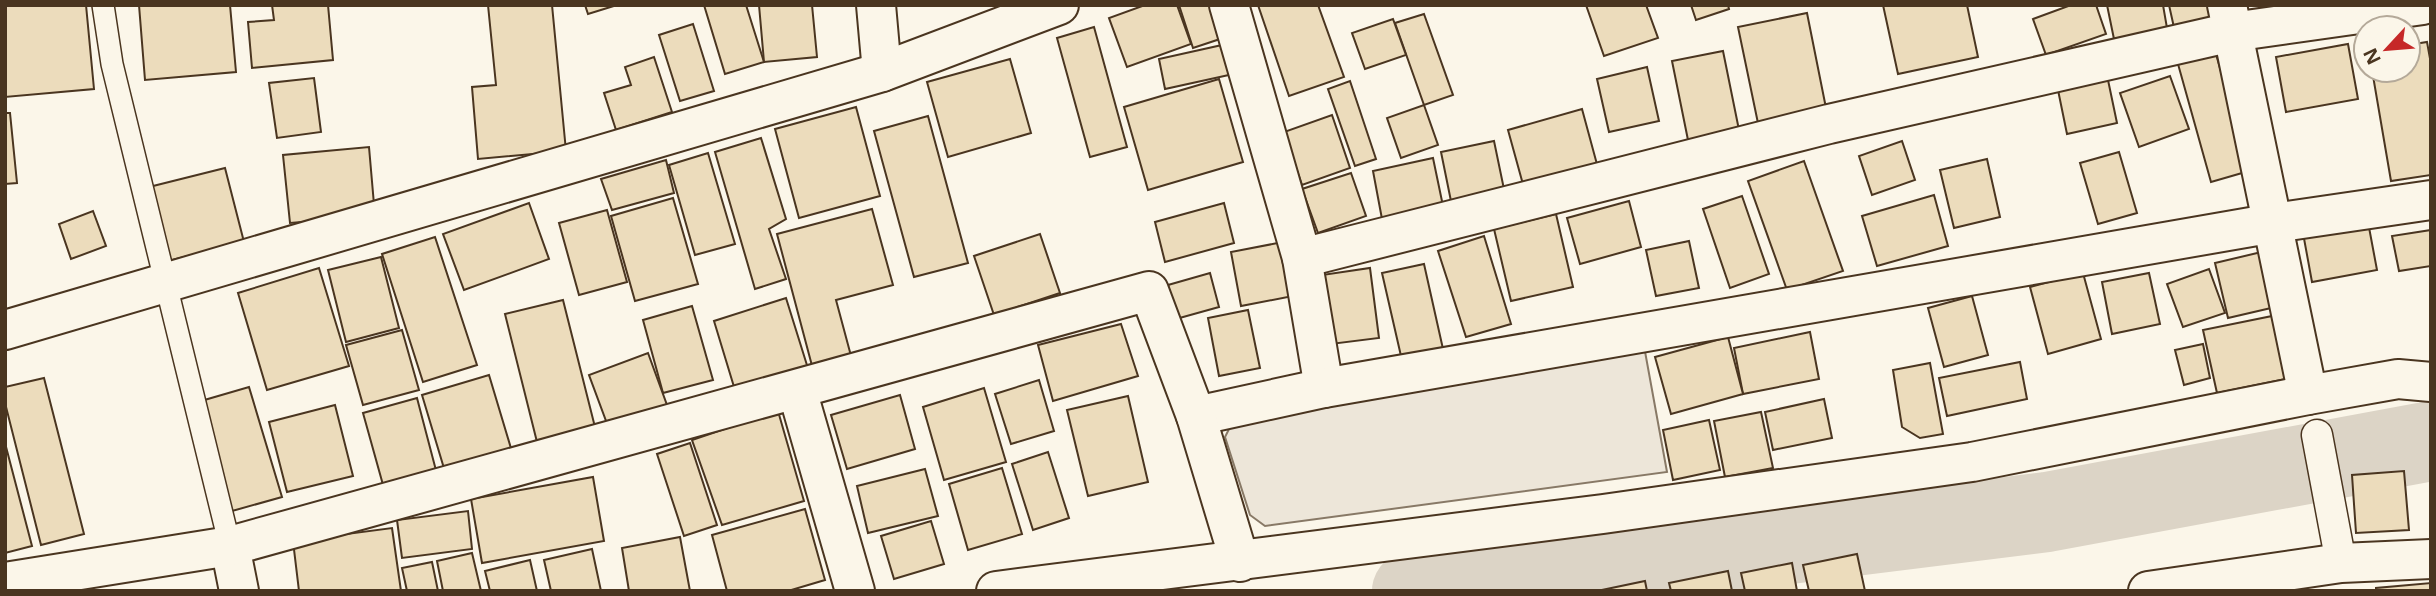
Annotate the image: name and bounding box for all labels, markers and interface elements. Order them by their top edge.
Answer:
north arrow [2352,14,2422,84]
text: N [2357,44,2387,69]

